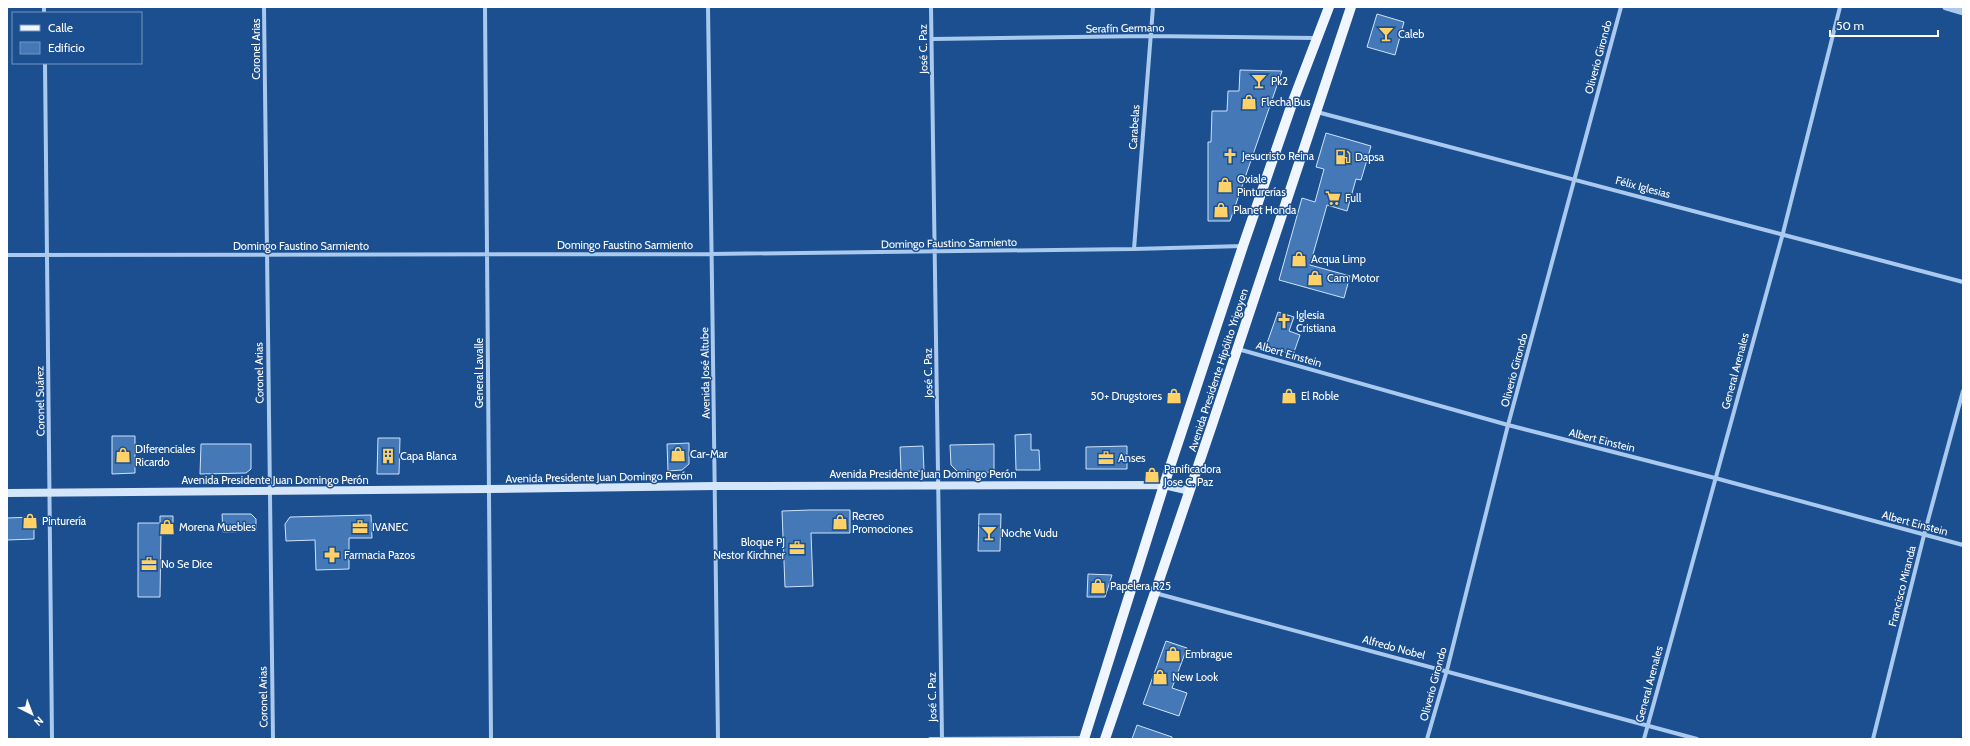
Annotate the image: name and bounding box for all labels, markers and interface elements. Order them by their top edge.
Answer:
legend [12,12,142,64]
scale bar [1830,12,1938,38]
street label: Coronel Arias [249,18,263,80]
street label: Oliverio Girondo [1581,18,1615,96]
text: 50 m [1836,18,1864,33]
text: Calle [48,20,73,35]
street label: Serafín Germano [1085,20,1165,36]
street label: José C. Paz [916,24,930,75]
bar icon: Caleb [1377,25,1395,43]
place label: Caleb [1398,27,1424,41]
text: Edificio [48,40,85,55]
bar icon: Pk2 [1250,72,1268,90]
place label: Pk2 [1271,74,1288,88]
shop icon: Flecha Bus [1240,93,1258,111]
place label: Flecha Bus [1261,95,1311,109]
street label: Carabelas [1125,104,1143,150]
church icon: Jesucristo Reina [1221,147,1239,165]
fuel station icon: Dapsa [1334,148,1352,166]
place label: Jesucristo Reina [1241,149,1315,163]
place label: Dapsa [1355,150,1385,164]
place label: Oxiale Pinturerías [1237,172,1286,199]
street label: Félix Iglesias [1614,173,1673,201]
shop icon: Oxiale Pinturerías [1216,176,1234,194]
supermarket icon: Full [1324,189,1342,207]
place label: Full [1345,191,1362,205]
shop icon: Planet Honda [1212,201,1230,219]
place label: Planet Honda [1233,203,1297,217]
street label: Domingo Faustino Sarmiento [881,235,1017,251]
street label: Domingo Faustino Sarmiento [557,238,693,252]
street label: Domingo Faustino Sarmiento [233,239,369,253]
shop icon: Acqua Limp [1290,250,1308,268]
place label: Acqua Limp [1311,252,1366,266]
shop icon: Cam Motor [1306,269,1324,287]
place label: Cam Motor [1327,271,1380,285]
street label: Avenida Presidente Hipólito Yrigoyen [1185,287,1251,453]
place label: Iglesia Cristiana [1296,308,1337,335]
church icon: Iglesia Cristiana [1275,312,1293,330]
street label: Avenida José Altube [697,327,713,419]
street label: Oliverio Girondo [1497,331,1531,409]
street label: General Arenales [1718,331,1752,411]
street label: General Lavalle [472,337,486,408]
street label: Albert Einstein [1254,338,1324,370]
street label: Coronel Arias [251,342,267,404]
street label: José C. Paz [921,348,935,399]
street label: Coronel Suárez [32,366,48,436]
shop icon: 50+ Drugstores [1165,387,1183,405]
shop icon: El Roble [1280,387,1298,405]
place label: 50+ Drugstores [1091,389,1162,403]
place label: El Roble [1301,389,1339,403]
street label: Albert Einstein [1567,425,1637,455]
place label: DIferenciales Ricardo [135,442,196,469]
shop icon: Car-Mar [669,445,687,463]
shop icon: DIferenciales Ricardo [114,446,132,464]
building icon: Capa Blanca [379,447,397,465]
place label: Car-Mar [690,447,728,461]
place label: Capa Blanca [400,449,457,463]
office icon: Anses [1097,449,1115,467]
place label: Anses [1118,451,1146,465]
place label: Panificadora Jose C. Paz [1163,462,1222,489]
shop icon: Panificadora Jose C. Paz [1143,466,1161,484]
street label: Avenida Presidente Juan Domingo Perón [829,467,1017,481]
street label: Avenida Presidente Juan Domingo Perón [505,468,693,486]
street label: Avenida Presidente Juan Domingo Perón [181,473,369,487]
street label: Albert Einstein [1880,507,1950,539]
place label: Recreo Promociones [852,509,913,536]
shop icon: Pinturería [21,512,39,530]
shop icon: Recreo Promociones [831,513,849,531]
place label: Pinturería [42,514,87,528]
shop icon: Morena Muebles [158,518,176,536]
office icon: IVANEC [351,518,369,536]
place label: Morena Muebles [179,520,256,534]
place label: IVANEC [372,520,408,534]
bar icon: Noche Vudu [980,524,998,542]
place label: Noche Vudu [1001,526,1058,540]
place label: Bloque PJ Nestor Kirchner [713,535,786,562]
office icon: Bloque PJ Nestor Kirchner [788,539,806,557]
street label: Francisco Miranda [1885,543,1919,628]
pharmacy icon: Farmacia Pazos [323,546,341,564]
place label: Farmacia Pazos [344,548,415,562]
office icon: No Se Dice [140,555,158,573]
place label: No Se Dice [161,557,213,571]
shop icon: Papelera R25 [1089,577,1107,595]
place label: Papelera R25 [1110,579,1171,593]
street label: Alfredo Nobel [1361,632,1427,662]
street label: General Arenales [1632,644,1666,724]
shop icon: Embrague [1164,645,1182,663]
street label: Oliverio Girondo [1416,645,1450,723]
place label: Embrague [1185,647,1233,661]
street label: Coronel Arias [255,666,271,728]
shop icon: New Look [1151,668,1169,686]
place label: New Look [1172,670,1218,684]
street label: José C. Paz [925,672,939,723]
north arrow [12,694,52,734]
text: N [31,714,46,729]

